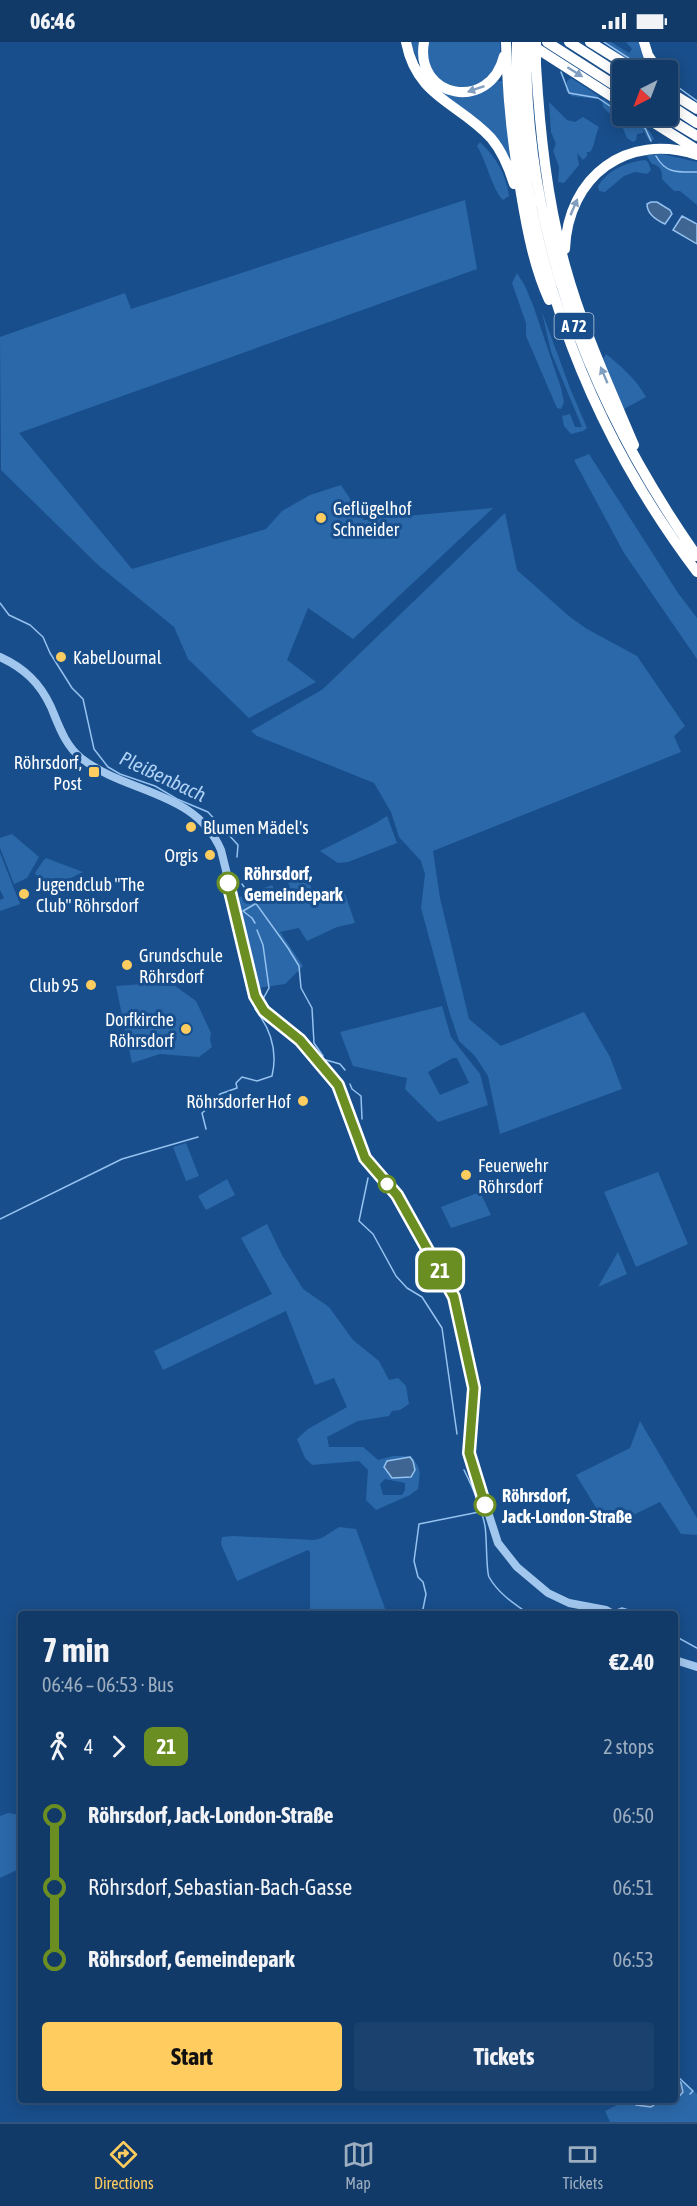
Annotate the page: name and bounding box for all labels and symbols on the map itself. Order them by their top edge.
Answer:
north arrow [612,60,678,126]
one-way arrow [567,67,583,78]
one-way arrow [467,85,485,94]
one-way arrow [569,198,579,216]
road number: A 72 [554,313,594,339]
one-way arrow [599,366,609,384]
place label: Geflügelhof Schneider [333,498,412,540]
marker: Geflügelhof Schneider [314,511,328,525]
place label: KabelJournal [73,647,162,668]
marker: KabelJournal [54,650,68,664]
water label: Pleißenbach [116,746,210,806]
place label: Röhrsdorf, Post [14,752,82,794]
marker: Röhrsdorf, Post [87,765,101,779]
place label: Blumen Mädel's [203,817,309,838]
marker: Blumen Mädel's [184,820,198,834]
place label: Orgis [164,845,198,866]
marker: Orgis [203,848,217,862]
place label: Röhrsdorf, Gemeindepark [244,863,344,905]
marker: Röhrsdorf, Gemeindepark [217,872,239,894]
place label: Jugendclub "The Club" Röhrsdorf [36,874,145,916]
marker: Jugendclub "The Club" Röhrsdorf [17,887,31,901]
place label: Grundschule Röhrsdorf [139,945,223,987]
marker: Grundschule Röhrsdorf [120,958,134,972]
place label: Club 95 [30,975,79,996]
marker: Club 95 [84,978,98,992]
place label: Dorfkirche Röhrsdorf [105,1009,174,1051]
marker: Dorfkirche Röhrsdorf [179,1022,193,1036]
place label: Röhrsdorfer Hof [186,1091,291,1112]
marker: Röhrsdorfer Hof [296,1094,310,1108]
place label: Feuerwehr Röhrsdorf [478,1155,549,1197]
marker: Feuerwehr Röhrsdorf [459,1168,473,1182]
unlabelled marker [378,1175,396,1193]
line badge: 21 [413,1250,467,1290]
place label: Röhrsdorf, Jack-London-Straße [501,1485,632,1527]
marker: Röhrsdorf, Jack-London-Straße [474,1494,496,1516]

